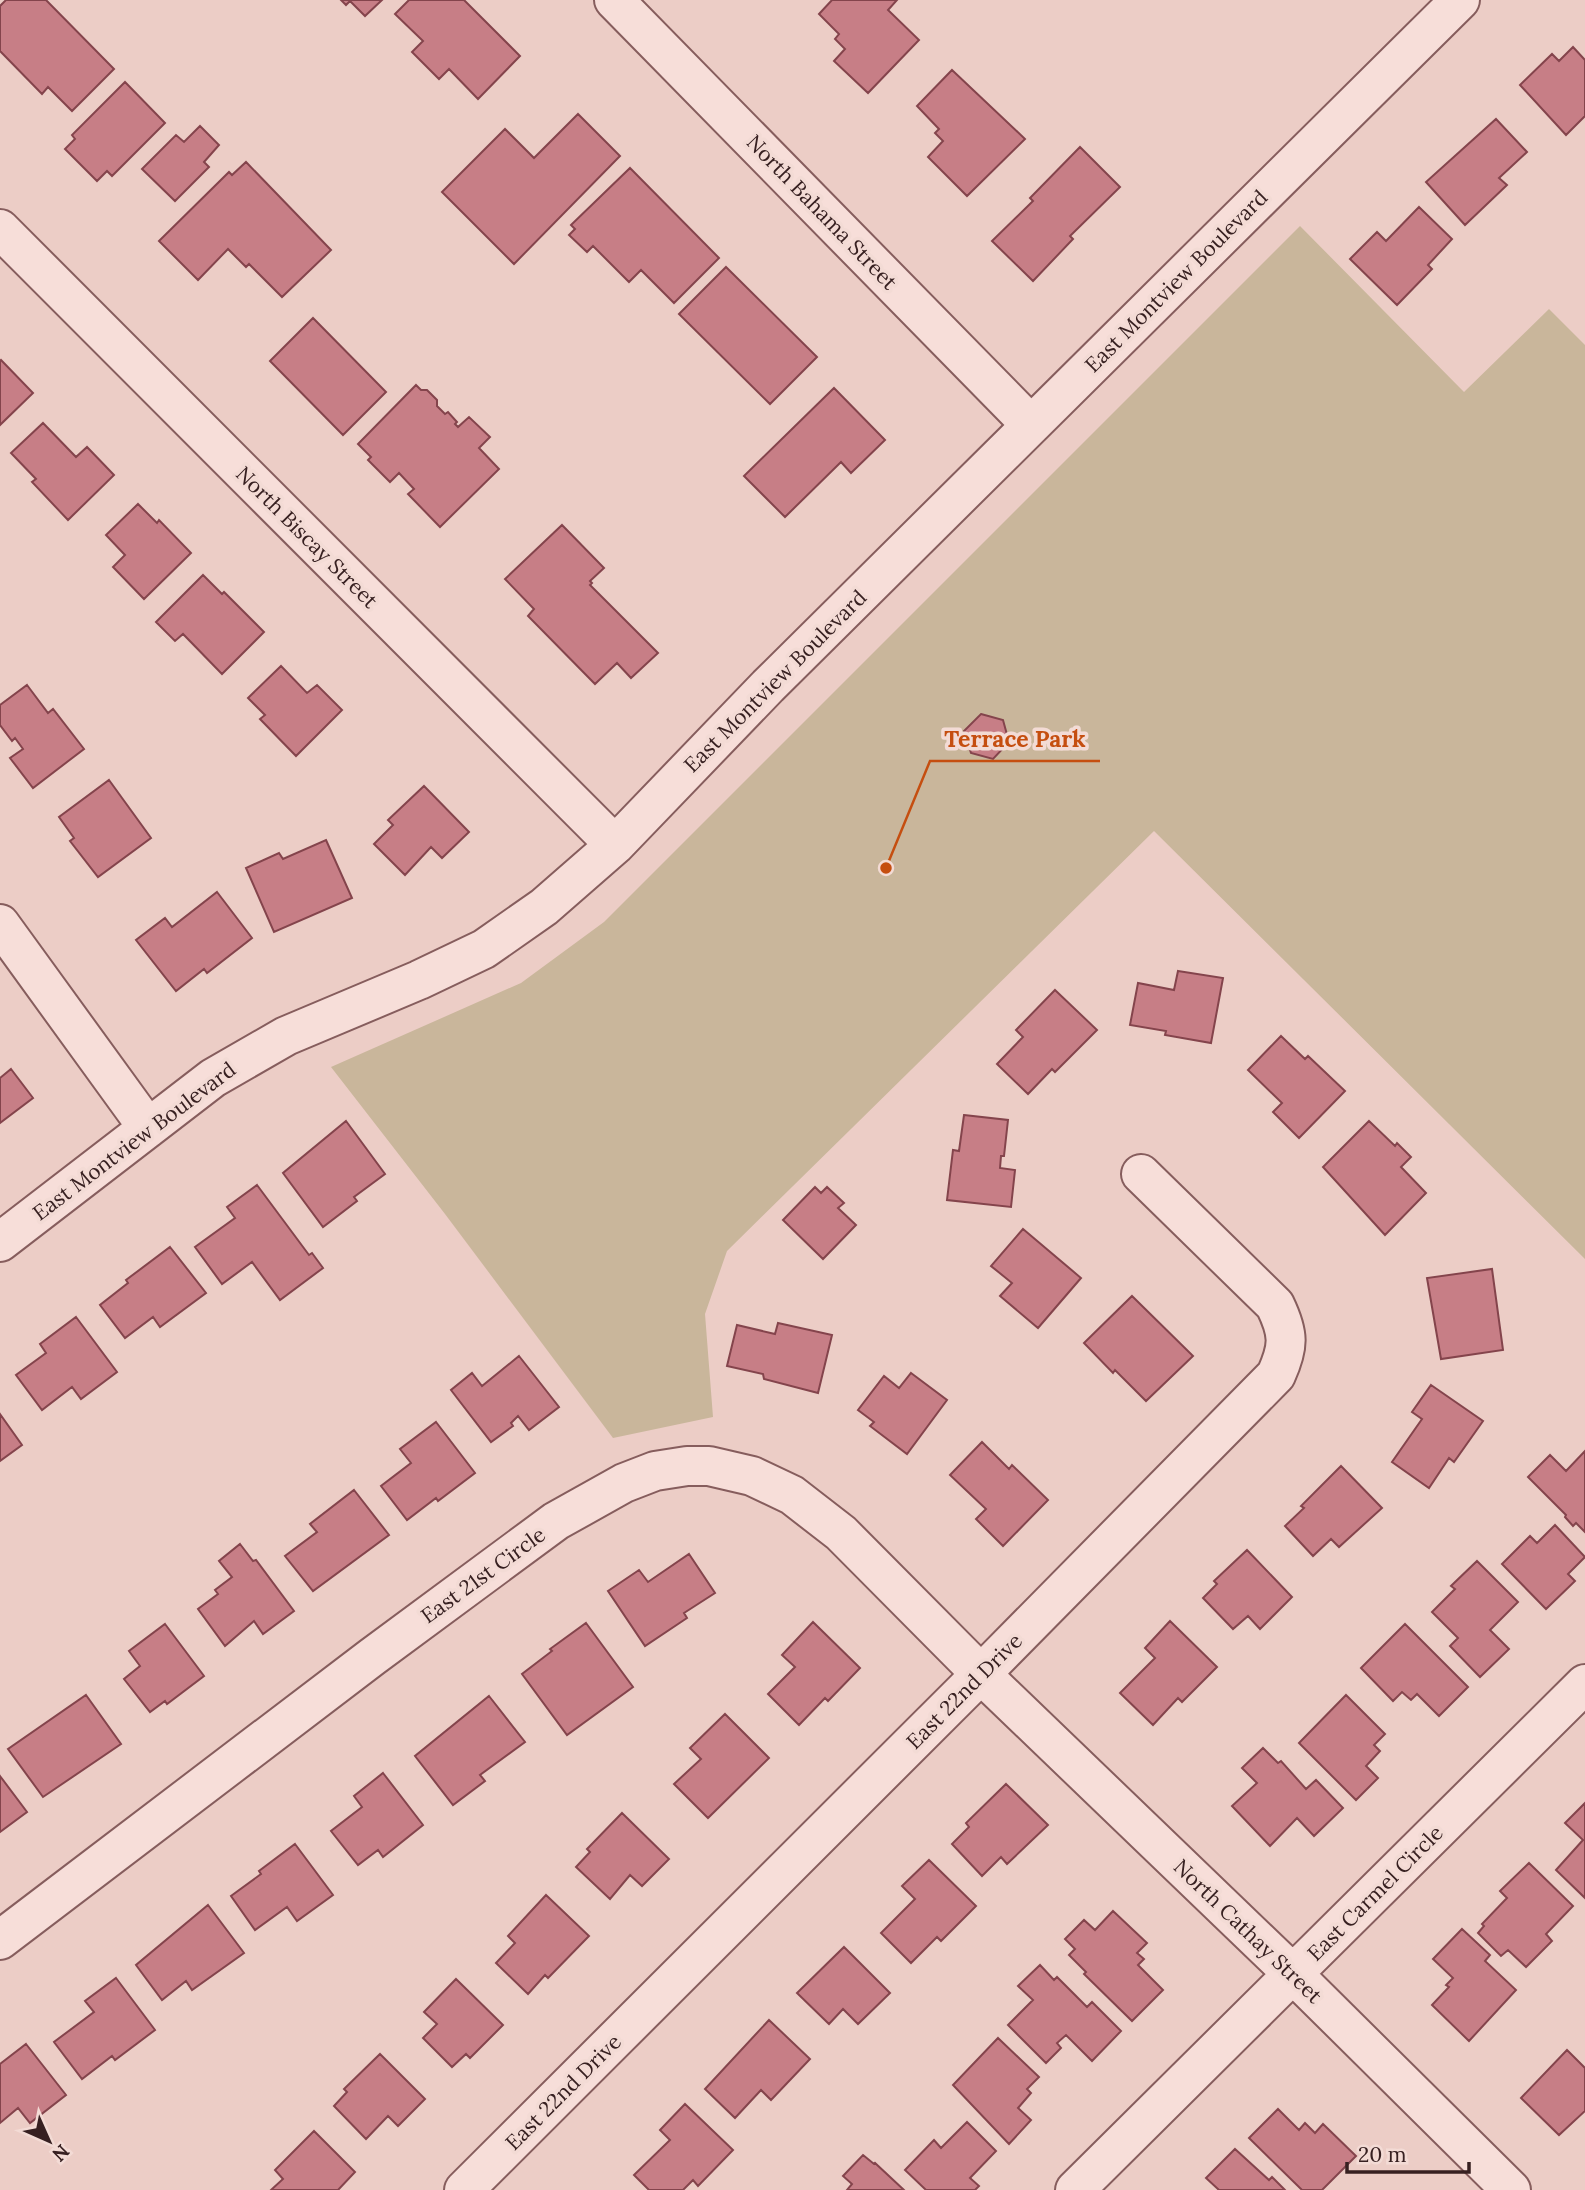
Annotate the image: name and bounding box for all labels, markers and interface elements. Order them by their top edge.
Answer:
street label: North Bahama Street [741,129,904,296]
street label: East Montview Boulevard [1079,184,1273,378]
street label: North Biscay Street [230,460,384,614]
street label: East Montview Boulevard [678,584,872,778]
callout: Terrace Park [930,717,1100,761]
text: Terrace Park [944,724,1086,753]
street label: East Montview Boulevard [27,1056,241,1226]
street label: East 21st Circle [415,1521,551,1629]
street label: East 22nd Drive [900,1627,1028,1755]
street label: East Carmel Circle [1301,1819,1449,1967]
street label: North Cathay Street [1168,1853,1329,2010]
street label: East 22nd Drive [499,2028,627,2156]
north arrow [14,2106,84,2176]
scale bar [1347,2130,1470,2174]
text: N [47,2139,75,2167]
text: 20 m [1358,2141,1407,2168]

